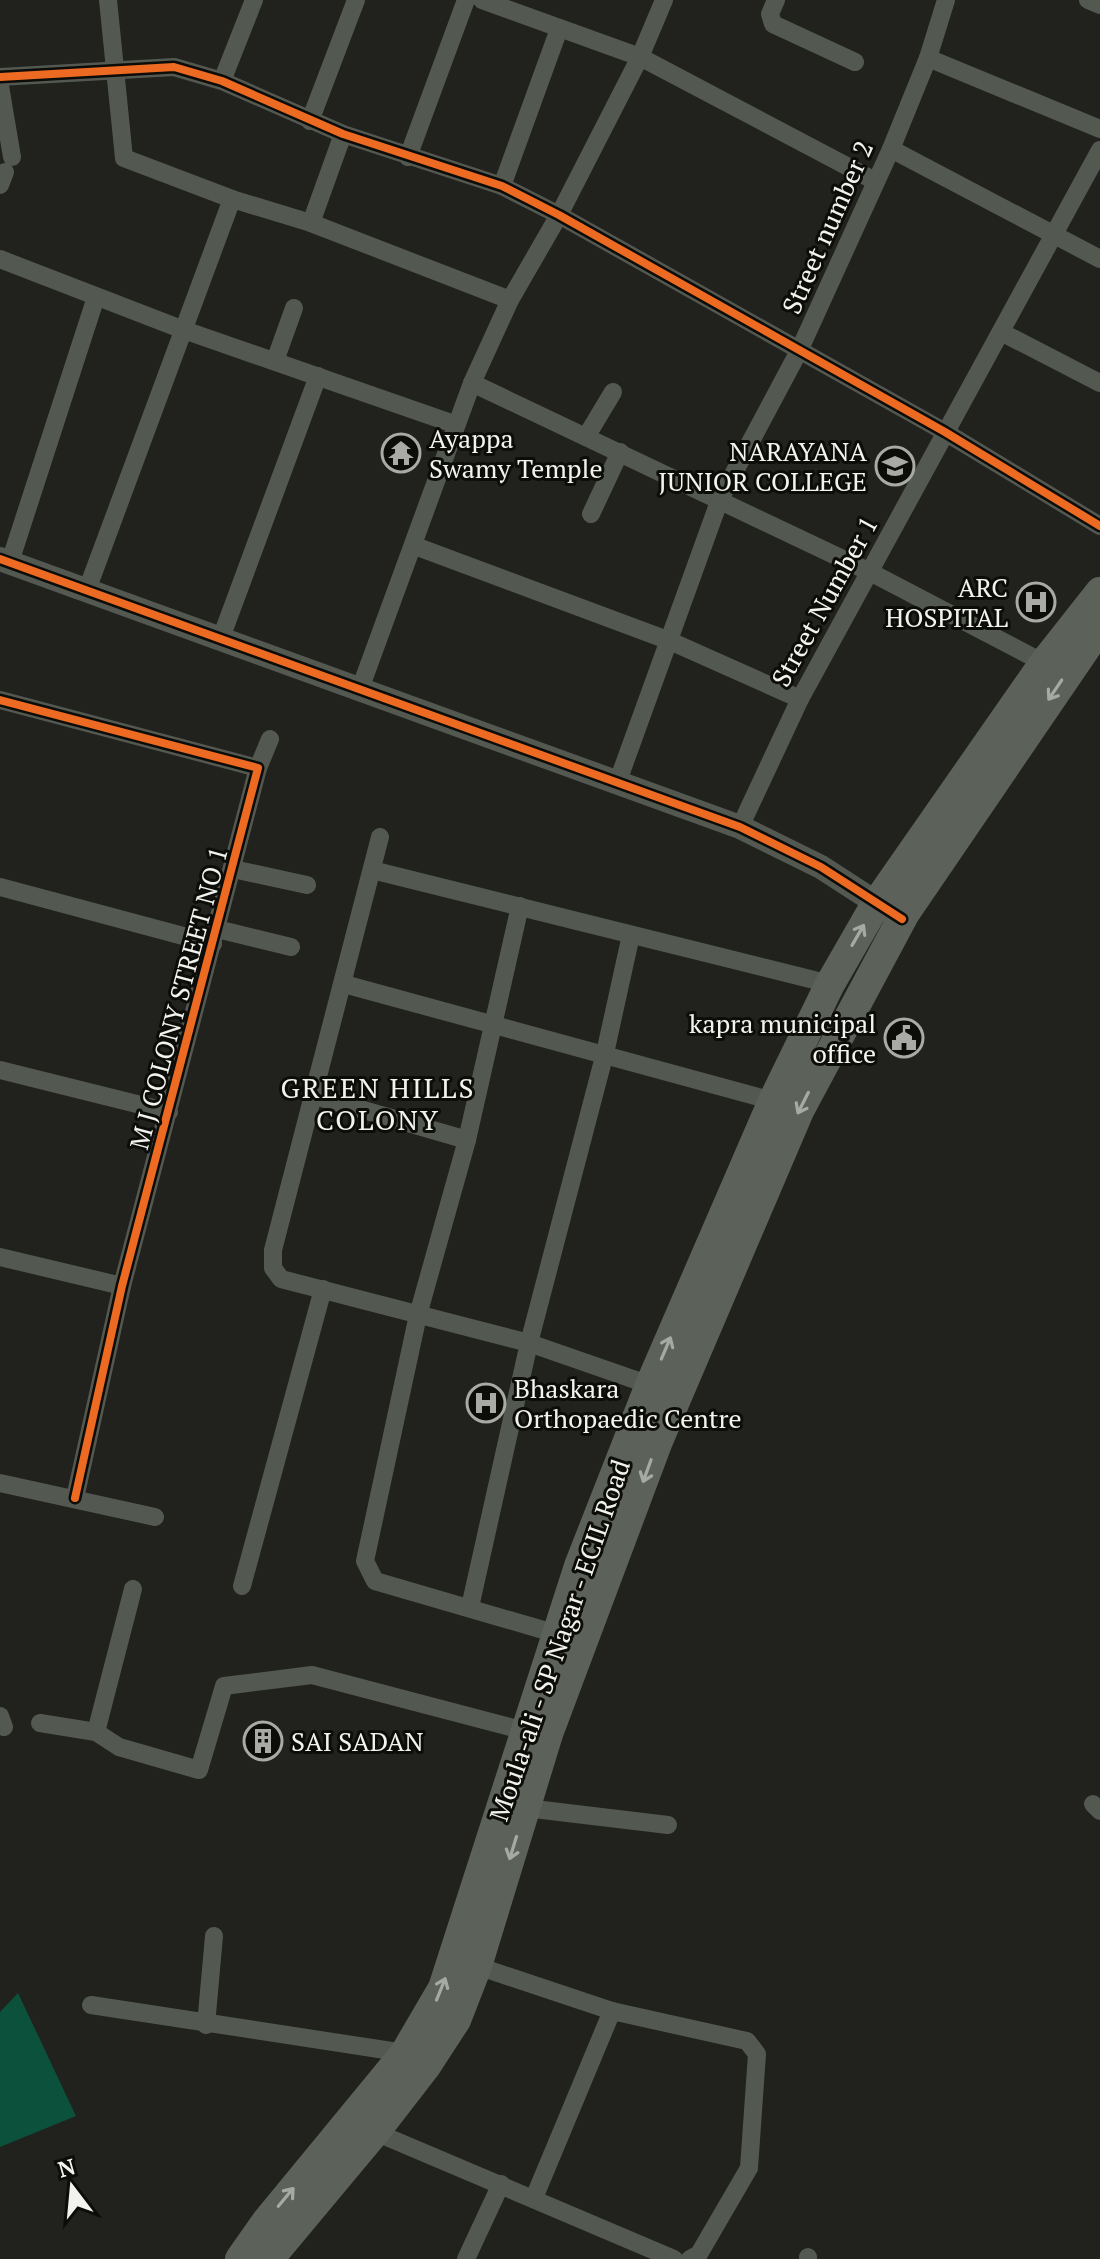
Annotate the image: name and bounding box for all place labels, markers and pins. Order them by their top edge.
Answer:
place label: Ayappa Swamy Temple [429,421,602,485]
temple icon: Ayappa Swamy Temple [380,432,422,474]
place label: NARAYANA JUNIOR COLLEGE [658,434,867,498]
school or university icon: NARAYANA JUNIOR COLLEGE [874,445,916,487]
place label: ARC HOSPITAL [885,570,1008,634]
hospital icon: ARC HOSPITAL [1015,581,1057,623]
place label: kapra municipal office [689,1006,876,1070]
public building icon: kapra municipal office [883,1017,925,1059]
place label: Bhaskara Orthopaedic Centre [514,1371,741,1435]
hospital icon: Bhaskara Orthopaedic Centre [465,1382,507,1424]
building icon: SAI SADAN [242,1720,284,1762]
place label: SAI SADAN [291,1724,424,1758]

